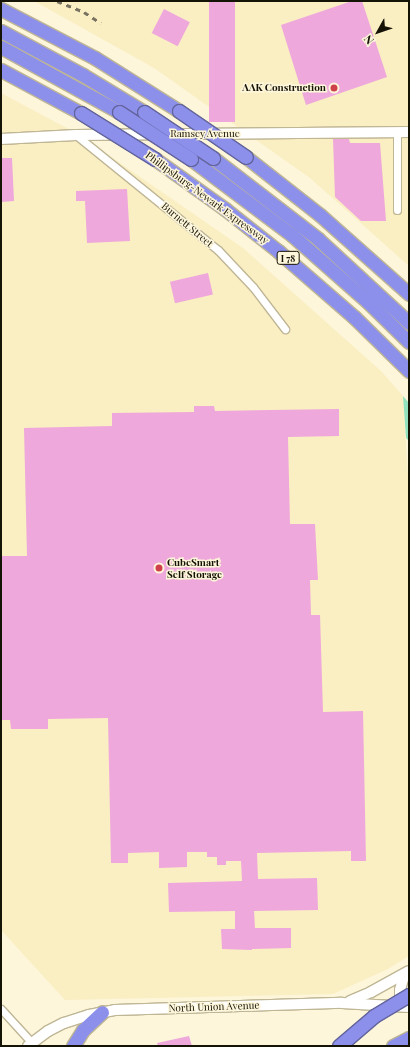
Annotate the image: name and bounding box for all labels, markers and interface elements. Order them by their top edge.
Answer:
north arrow [358,12,398,52]
text: N [360,32,377,48]
place label: AAK Construction [242,82,326,94]
marker: AAK Construction [329,83,339,93]
street label: Ramsey Avenue [170,128,240,140]
street label: Phillipsburg-Newark Expressway [143,149,271,247]
street label: Burnett Street [159,200,215,250]
road number: I 78 [276,251,300,265]
place label: CubeSmart Self Storage [167,556,222,580]
marker: CubeSmart Self Storage [154,563,164,573]
street label: North Union Avenue [168,999,260,1015]

